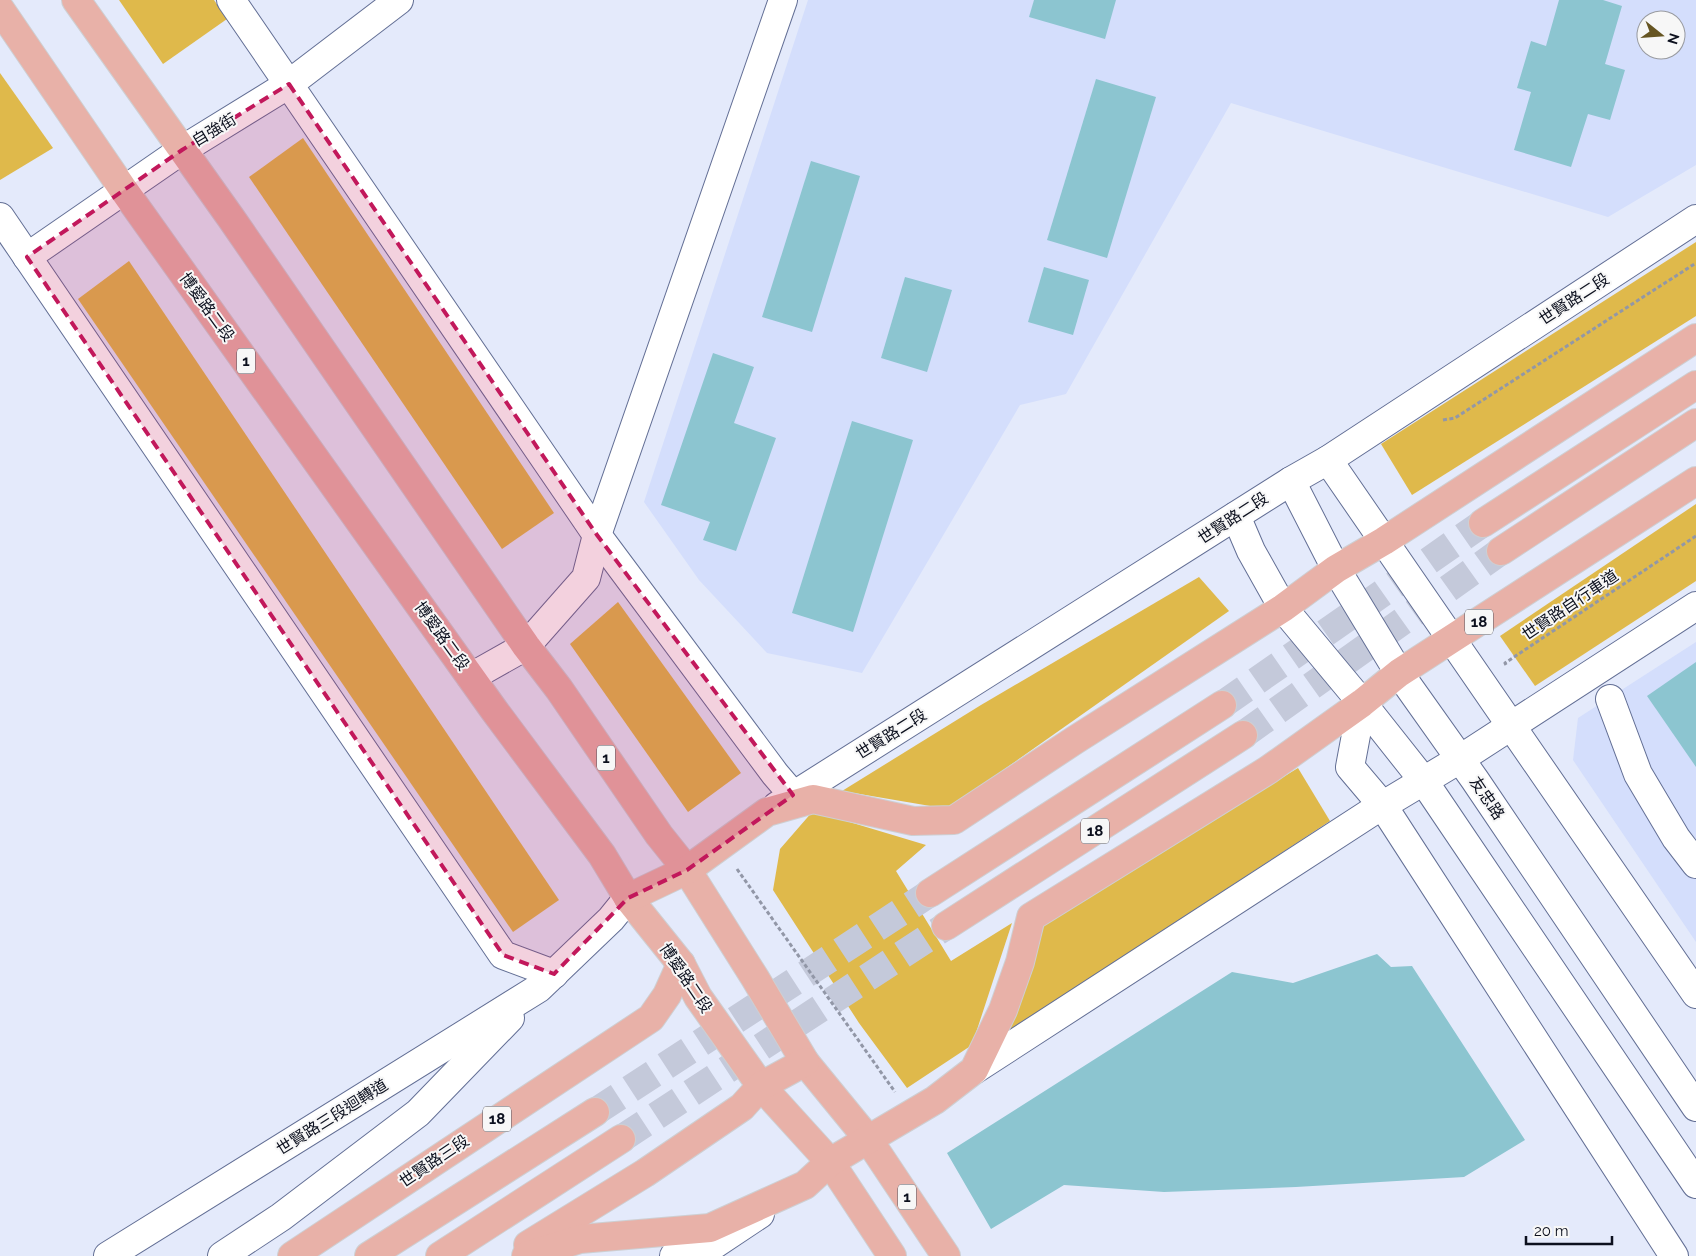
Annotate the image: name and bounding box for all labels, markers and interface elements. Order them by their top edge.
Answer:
north arrow [1636,10,1686,60]
text: N [1664,31,1683,46]
street label: 自強街 [189,109,239,151]
street label: 博愛路二段 [176,269,238,345]
street label: 世賢路二段 [1535,269,1613,329]
road number: 1 [237,348,255,374]
street label: 世賢路二段 [1194,488,1272,548]
street label: 世賢路自行車道 [1518,566,1622,644]
street label: 博愛路二段 [411,598,473,674]
road number: 18 [1465,610,1493,634]
street label: 世賢路二段 [852,705,930,763]
road number: 1 [597,746,615,770]
street label: 友忠路 [1466,773,1508,823]
road number: 18 [1081,818,1109,844]
street label: 博愛路二段 [656,940,716,1016]
street label: 世賢路三段迴轉道 [273,1075,391,1159]
road number: 18 [483,1106,511,1132]
street label: 世賢路三段 [396,1131,472,1191]
road number: 1 [898,1184,916,1210]
scale bar [1526,1214,1612,1246]
text: 20 m [1534,1222,1569,1240]

